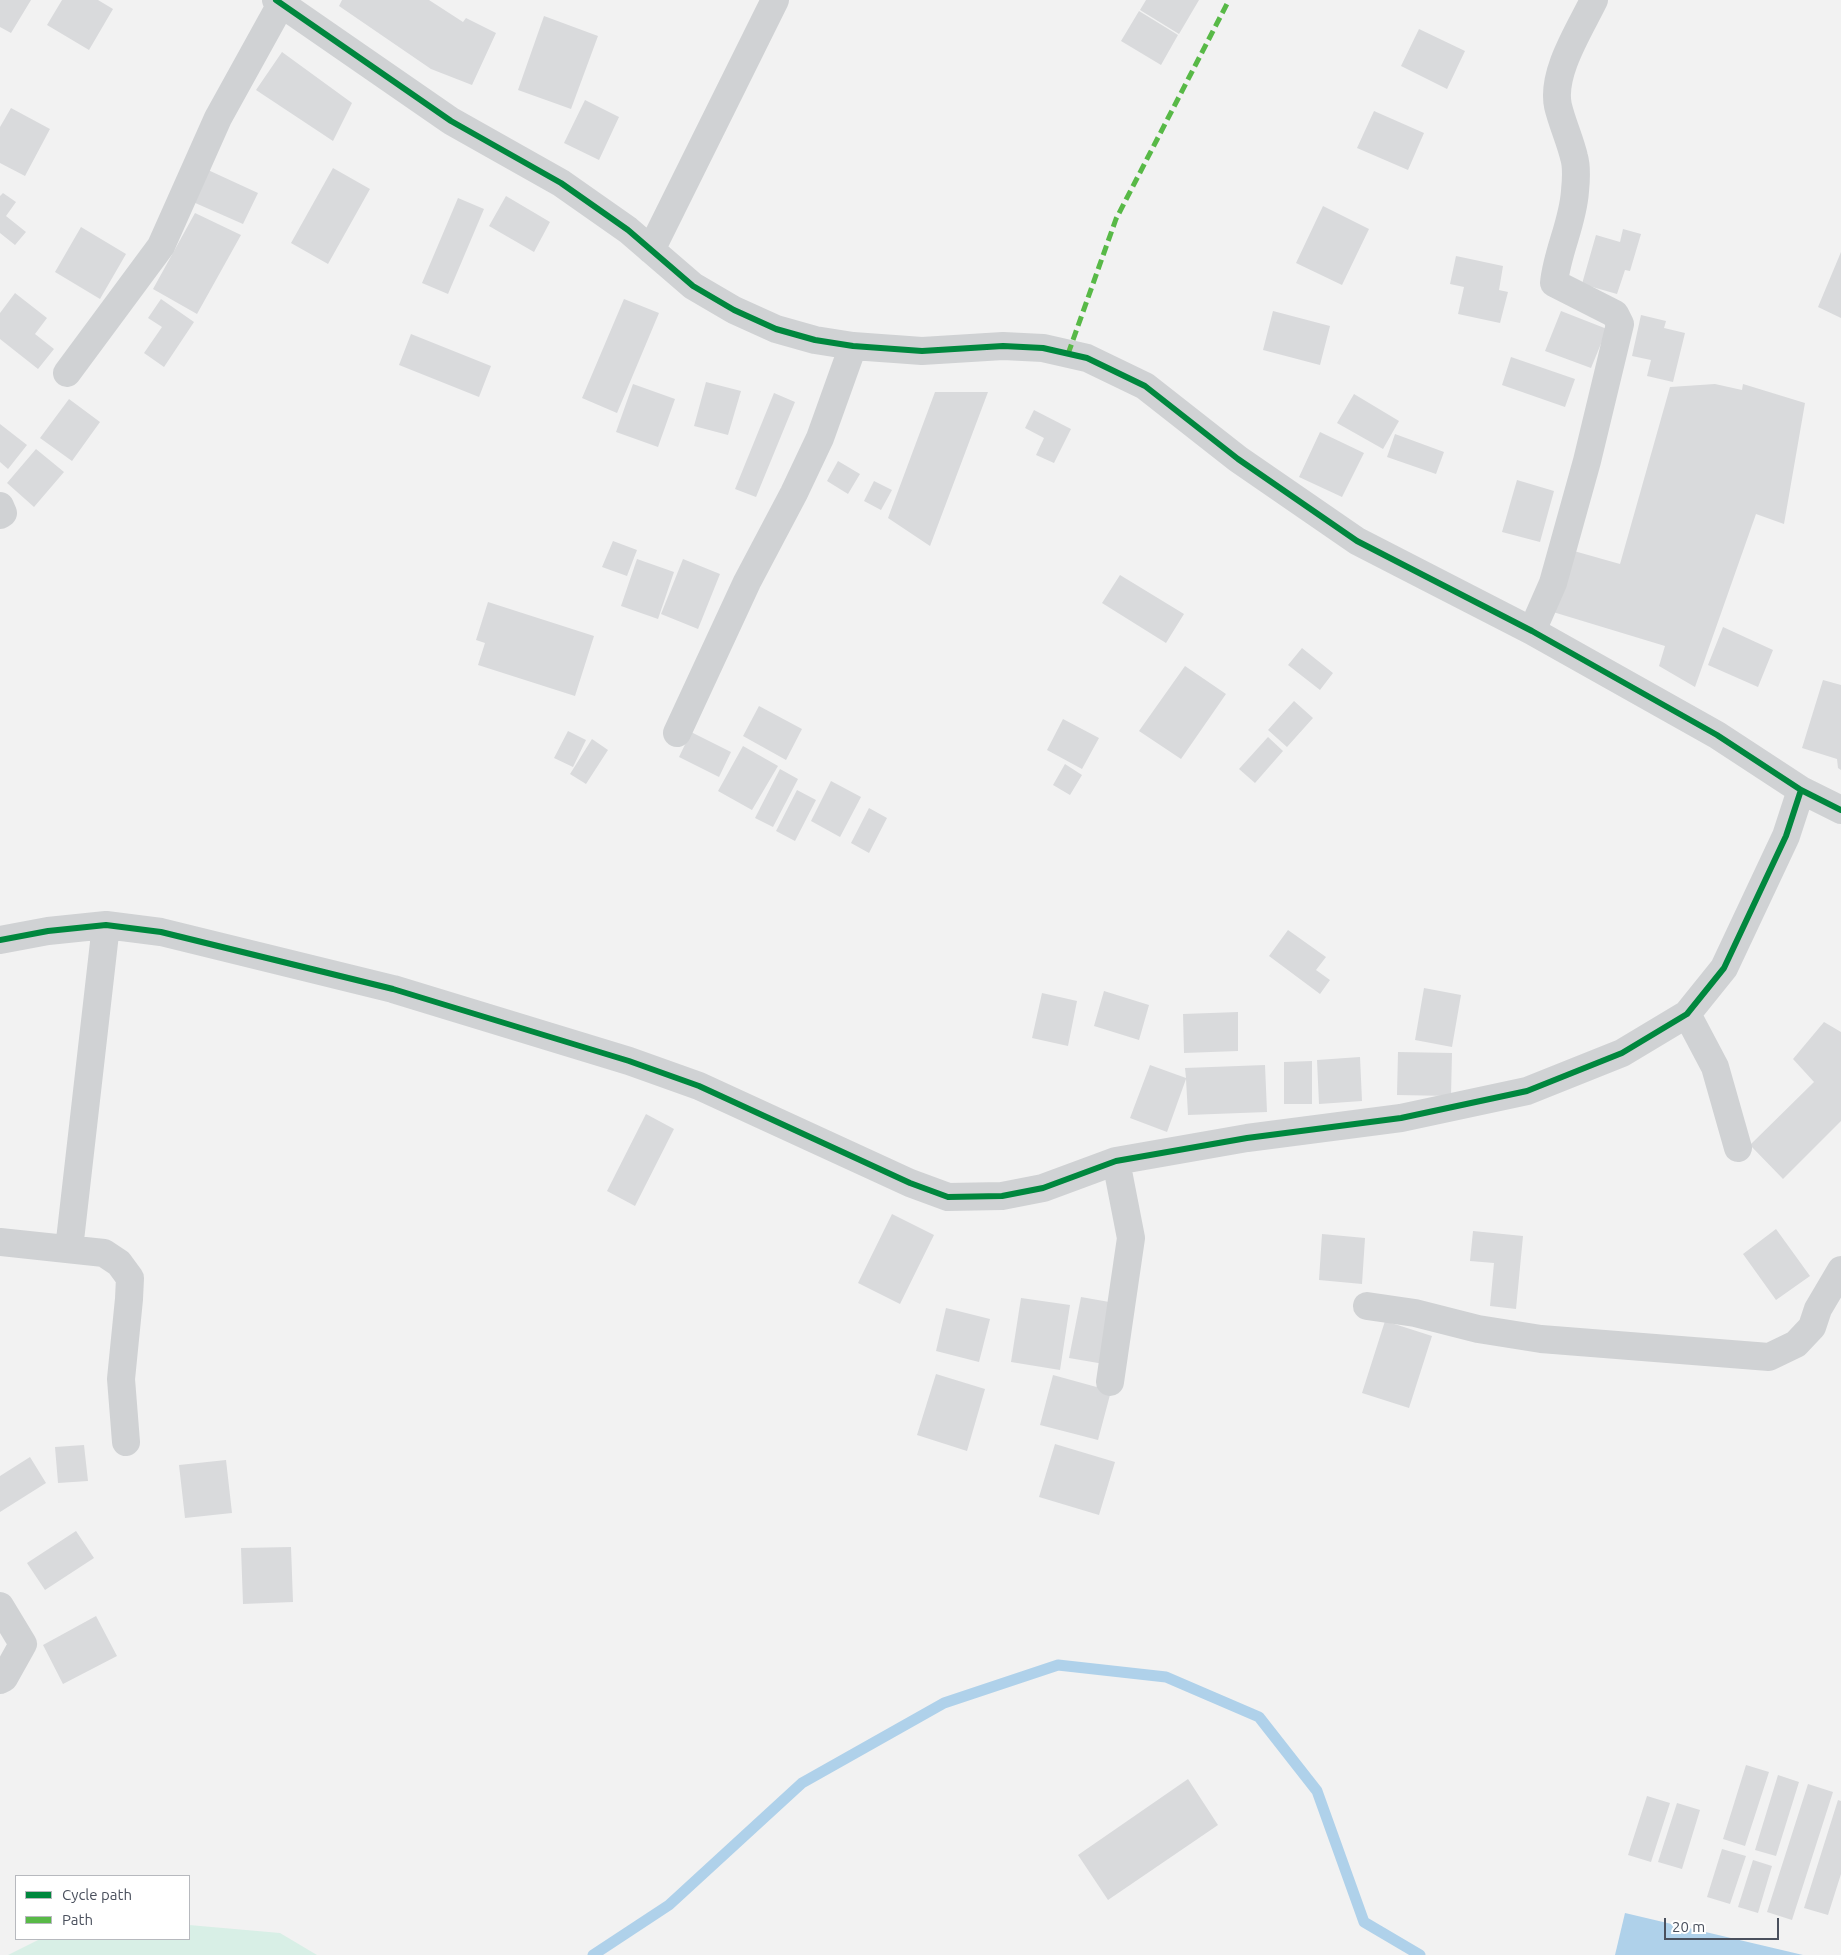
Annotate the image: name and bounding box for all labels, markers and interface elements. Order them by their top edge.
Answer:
legend [15,1875,190,1940]
text: Cycle path [62,1886,132,1903]
scale bar [1666,1908,1781,1940]
text: Path [62,1911,93,1928]
text: 20 m [1672,1918,1705,1935]

